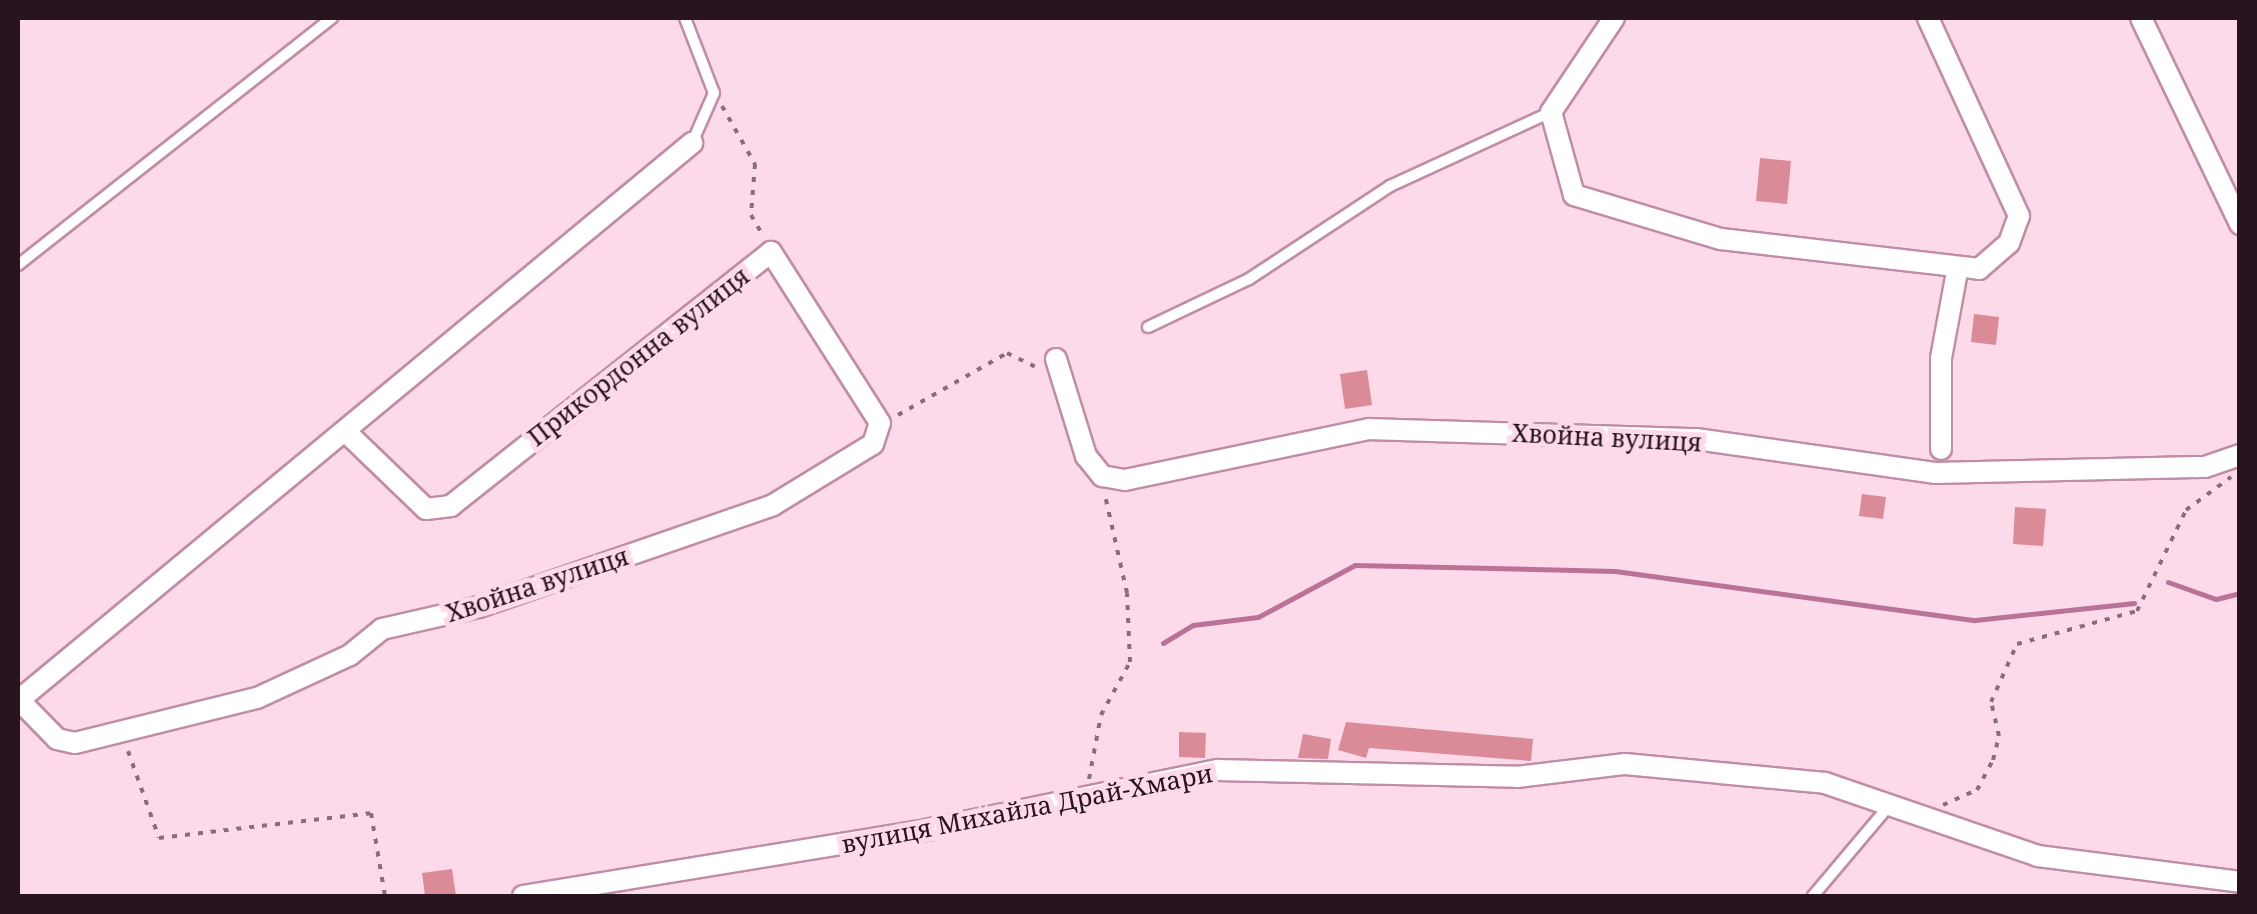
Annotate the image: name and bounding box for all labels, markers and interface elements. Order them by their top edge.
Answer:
street label: Прикордонна вулиця [521,260,755,452]
street label: Хвойна вулиця [1511,417,1703,457]
street label: Хвойна вулиця [442,540,632,628]
street label: вулиця Михайла Драй-Хмари [839,757,1215,859]

